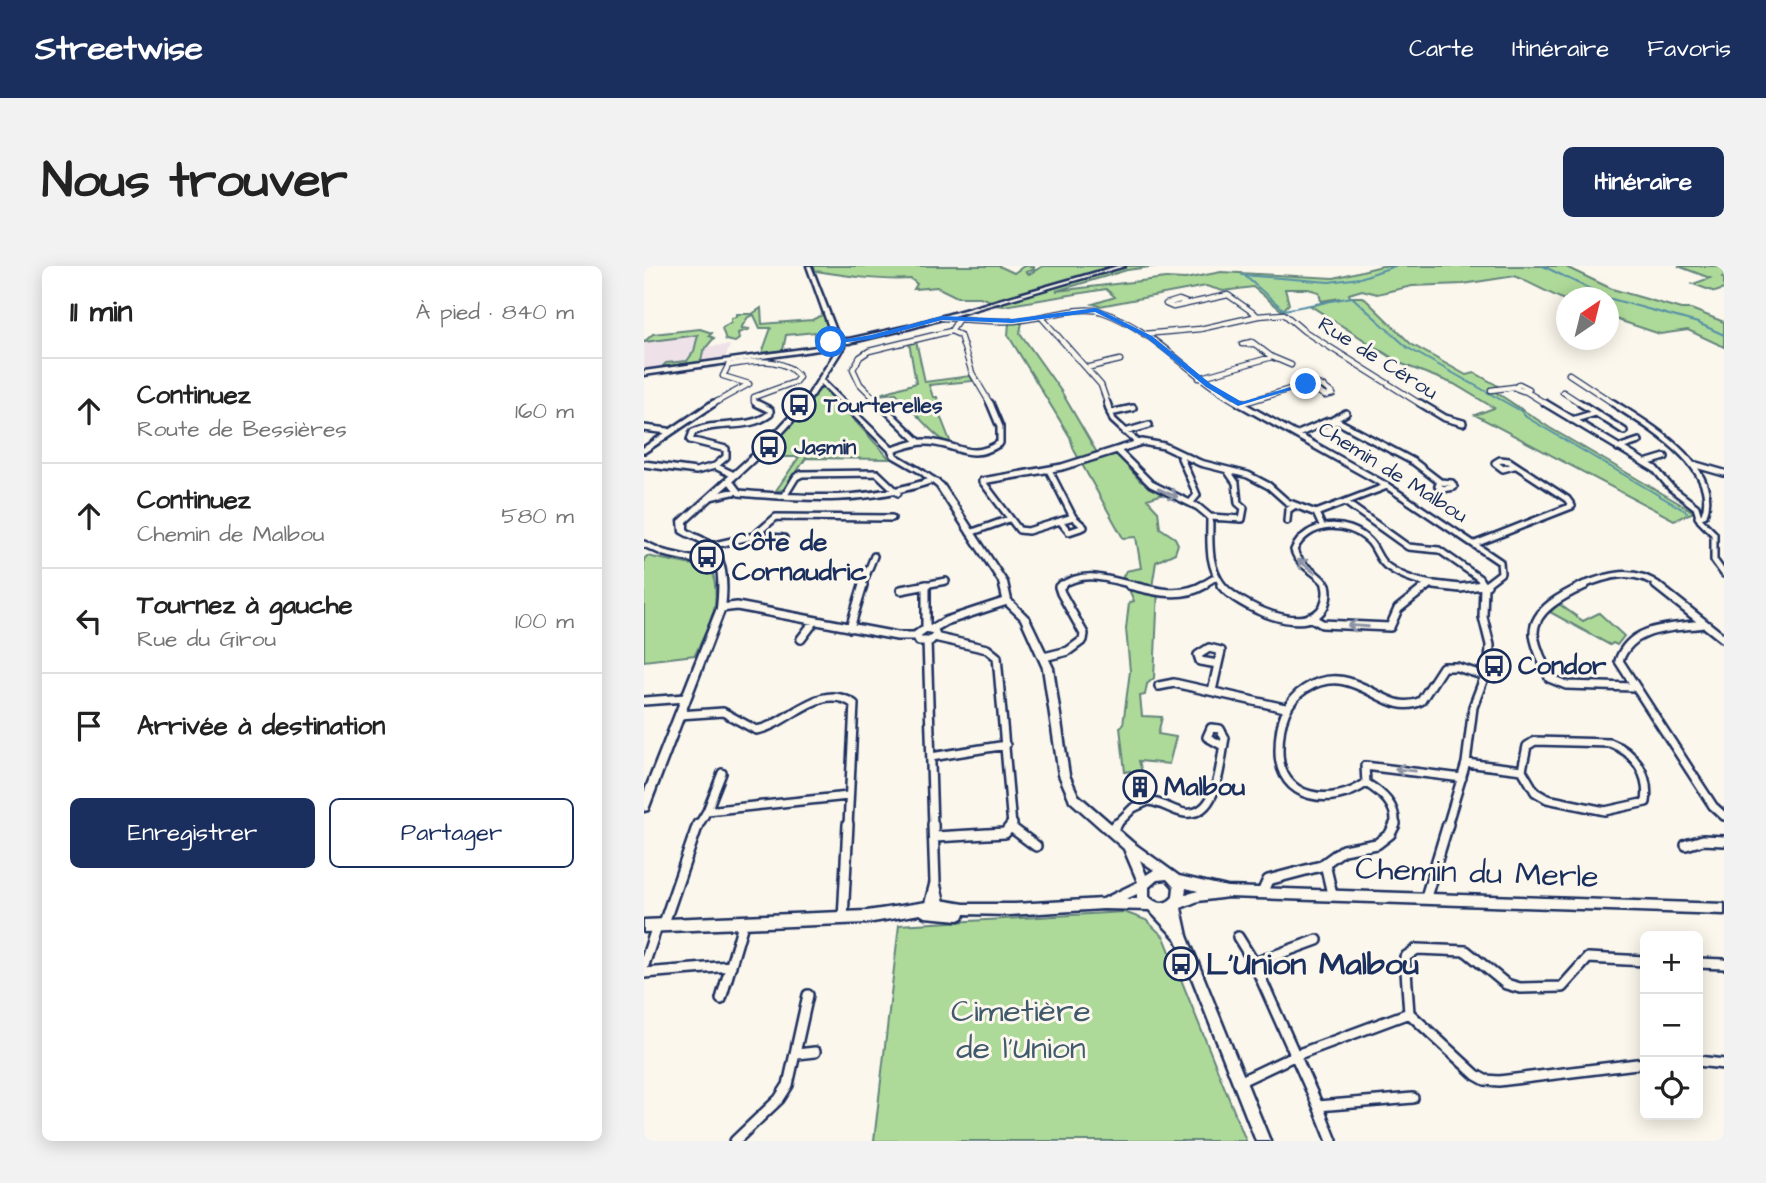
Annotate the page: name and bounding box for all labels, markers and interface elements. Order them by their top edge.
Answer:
text: Streetwise [35,26,203,72]
text: Carte [1409,32,1474,66]
text: Itinéraire [1512,32,1609,66]
text: Favoris [1647,32,1731,66]
button: Itinéraire [1563,147,1724,217]
text: Nous trouver [42,148,348,216]
north arrow [1556,287,1619,350]
text: 11 min [70,291,133,333]
text: À pied · 840 m [416,296,574,328]
street label: Rue de Cérou [1313,310,1444,407]
route start [815,326,846,357]
route end [1290,368,1321,399]
text: Continuez [137,377,251,413]
bus stop icon: Tourterelles [780,386,818,424]
place label: Tourterelles [823,391,943,420]
icon: ahead [70,392,108,430]
text: 160 m [515,395,574,427]
text: Route de Bessières [137,413,347,445]
street label: Chemin de Malbou [1313,414,1474,530]
bus stop icon: Jasmin [750,428,788,466]
place label: Jasmin [793,433,857,462]
text: Continuez [137,482,251,518]
one-way arrow [1157,487,1178,500]
icon: ahead [70,497,108,535]
text: 580 m [501,500,574,532]
text: Chemin de Malbou [137,518,325,550]
place label: Côte de Cornaudric [732,524,867,590]
bus stop icon: Côte de Cornaudric [688,538,726,576]
one-way arrow [1297,558,1315,573]
text: Tournez à gauche [137,587,353,623]
icon: left [70,602,108,640]
text: 100 m [515,605,574,637]
one-way arrow [1347,619,1370,632]
text: Rue du Girou [137,623,276,655]
bus stop icon: Condor [1475,647,1513,685]
place label: Condor [1518,648,1607,684]
icon: arrive [70,707,108,745]
text: Arrivée à destination [137,708,385,744]
one-way arrow [1394,764,1417,777]
building icon: Malbou [1121,768,1159,806]
place label: Malbou [1164,769,1245,805]
button: Enregistrer [70,798,315,868]
button: Partager [329,798,574,868]
street label: Chemin du Merle [1354,846,1600,900]
map controls [1640,931,1703,1120]
button: + [1640,931,1703,994]
place label: L'Union Malbou [1206,942,1419,987]
bus stop icon: L'Union Malbou [1162,945,1200,983]
park label: Cimetière de l'Union [951,989,1091,1071]
button: − [1640,994,1703,1057]
button: locate [1640,1057,1703,1120]

